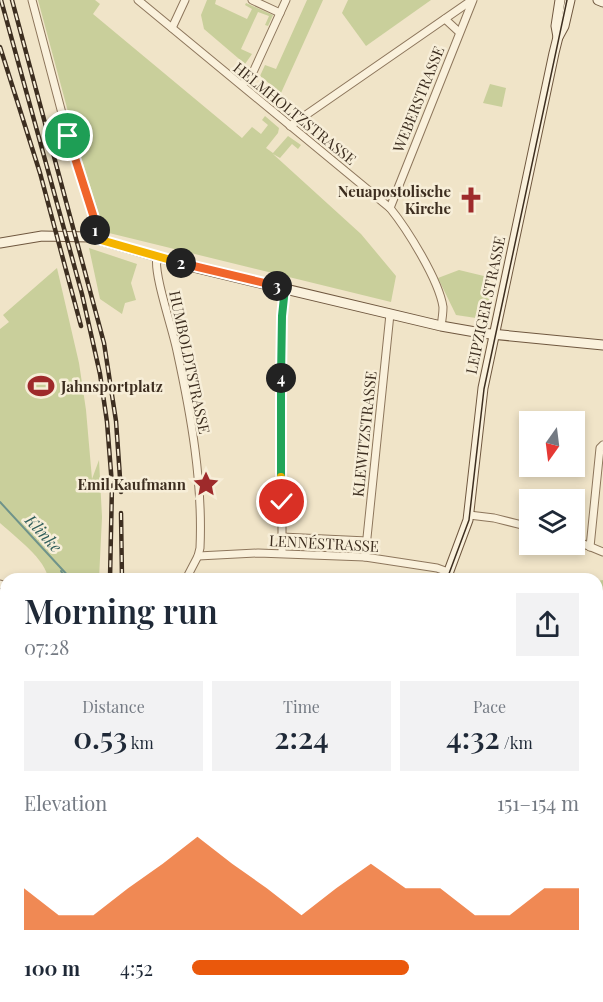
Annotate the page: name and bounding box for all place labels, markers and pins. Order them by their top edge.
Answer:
pin [42,110,93,161]
place label: Neuapostolische Kirche [338,181,451,218]
church icon: Neuapostolische Kirche [456,185,486,215]
pin: 1 [80,215,110,245]
pin: 2 [166,248,196,278]
pin: 3 [262,271,292,301]
pin: 4 [266,363,296,393]
sports icon: Jahnsportplatz [26,371,56,401]
place label: Jahnsportplatz [60,376,163,396]
place icon: Emil Kaufmann [191,469,221,499]
place label: Emil Kaufmann [77,474,187,494]
pin [256,476,307,527]

